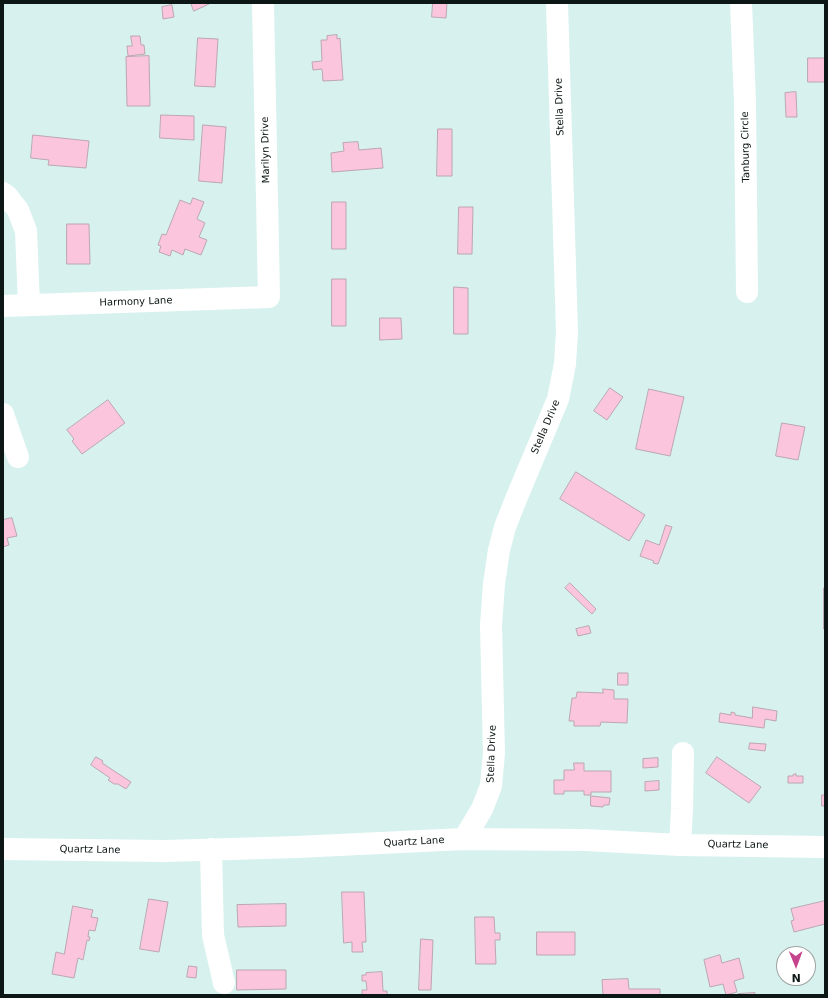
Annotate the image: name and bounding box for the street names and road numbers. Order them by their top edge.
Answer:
street label: Stella Drive [553,78,567,136]
street label: Tanburg Circle [739,111,753,183]
street label: Marilyn Drive [259,117,273,183]
street label: Harmony Lane [99,295,173,309]
street label: Stella Drive [529,398,563,456]
street label: Stella Drive [485,725,499,783]
street label: Quartz Lane [383,834,445,850]
street label: Quartz Lane [707,838,769,852]
street label: Quartz Lane [59,843,121,857]

